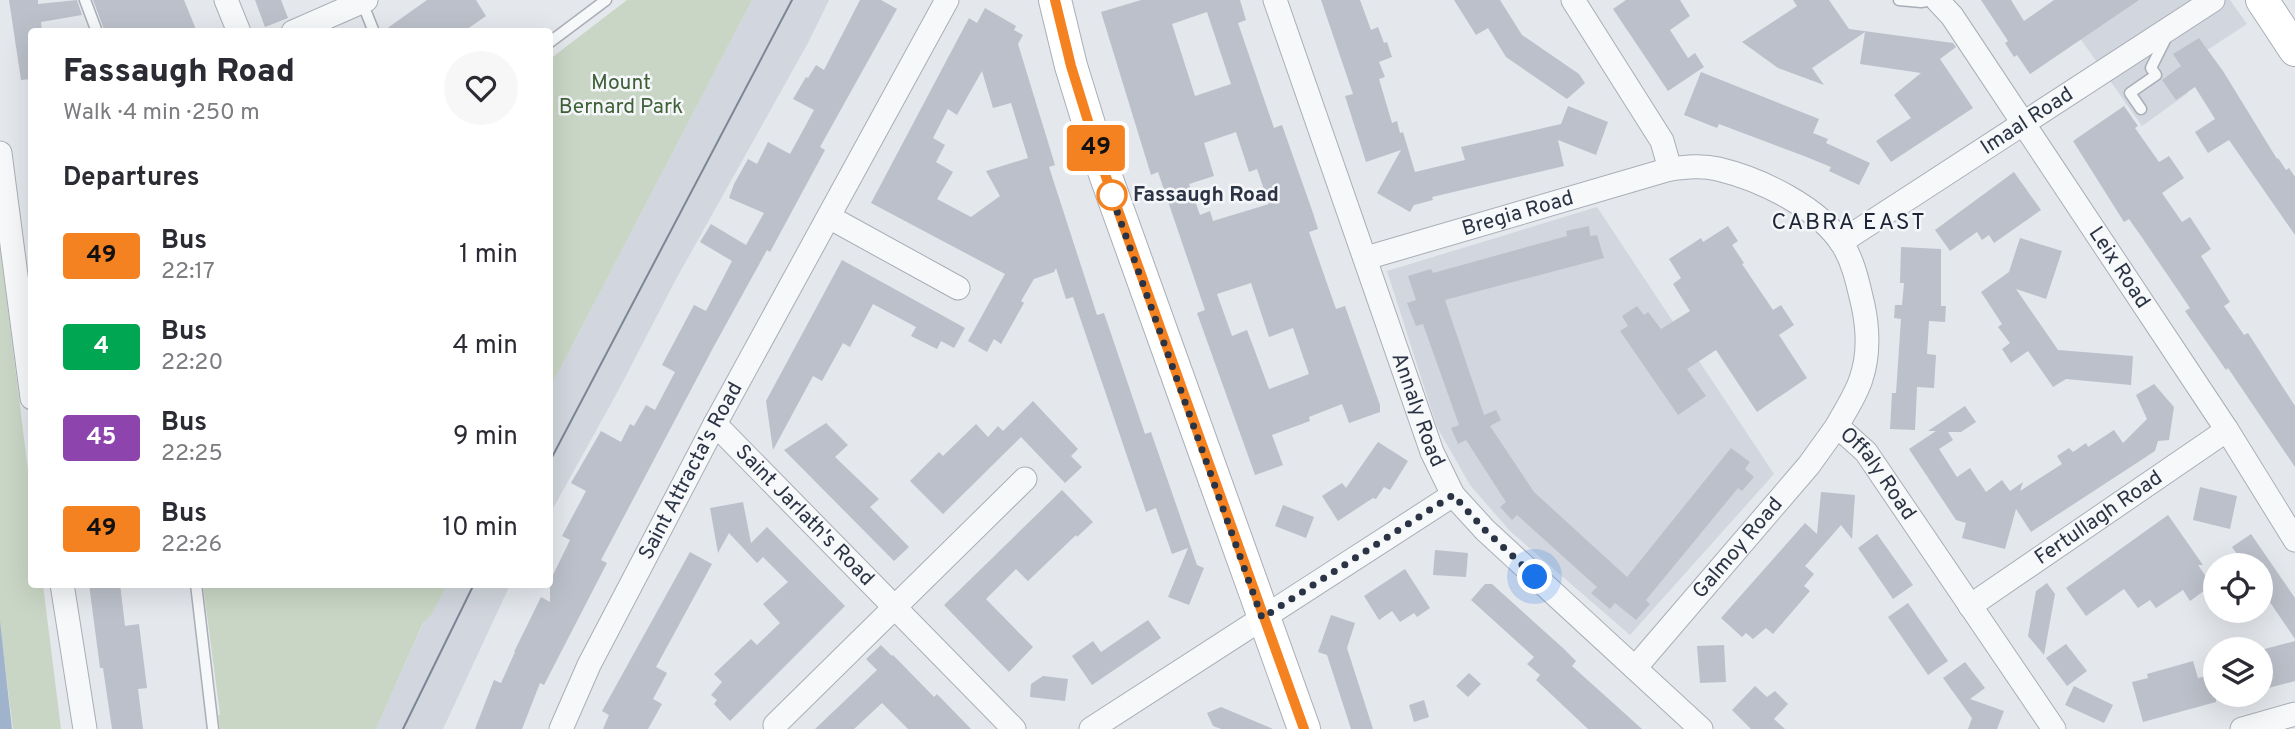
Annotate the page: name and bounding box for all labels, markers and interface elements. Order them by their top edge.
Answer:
button: heart [444,51,518,125]
text: Fassaugh Road [63,52,295,94]
park label: Mount Bernard Park [559,70,683,121]
street label: Imaal Road [1976,81,2079,161]
text: Walk · 4 min · 250 m [63,99,260,128]
line badge: 49 [1064,125,1128,171]
text: 49 [1081,133,1111,163]
text: Departures [63,162,200,195]
marker: Fassaugh Road [1097,180,1127,210]
place label: Fassaugh Road [1133,182,1279,209]
street label: Bregia Road [1459,184,1577,243]
district label: CABRA EAST [1771,209,1927,238]
street label: Leix Road [2082,221,2156,314]
text: Bus [161,225,207,258]
text: 1 min [459,239,518,272]
text: 49 [86,241,117,271]
text: 22:17 [161,258,215,287]
text: Bus [161,316,207,349]
text: 4 min [452,330,518,363]
text: 4 [94,332,109,362]
text: 22:20 [161,349,223,378]
street label: Annaly Road [1385,349,1451,472]
street label: Saint Attracta's Road [633,377,749,565]
text: Bus [161,407,207,440]
text: 9 min [453,421,518,454]
street label: Offaly Road [1834,421,1922,526]
text: 45 [86,423,117,453]
street label: Saint Jarlath's Road [729,439,880,592]
text: 22:25 [161,440,223,469]
street label: Fertullagh Road [2030,465,2168,571]
street label: Galmoy Road [1687,492,1789,604]
text: Bus [161,498,207,531]
text: 10 min [442,512,518,545]
text: 49 [86,514,117,544]
text: 22:26 [161,531,222,560]
map controls [2203,553,2273,707]
button: locate [2203,553,2273,623]
your location [1517,559,1552,594]
button: layers [2203,637,2273,707]

